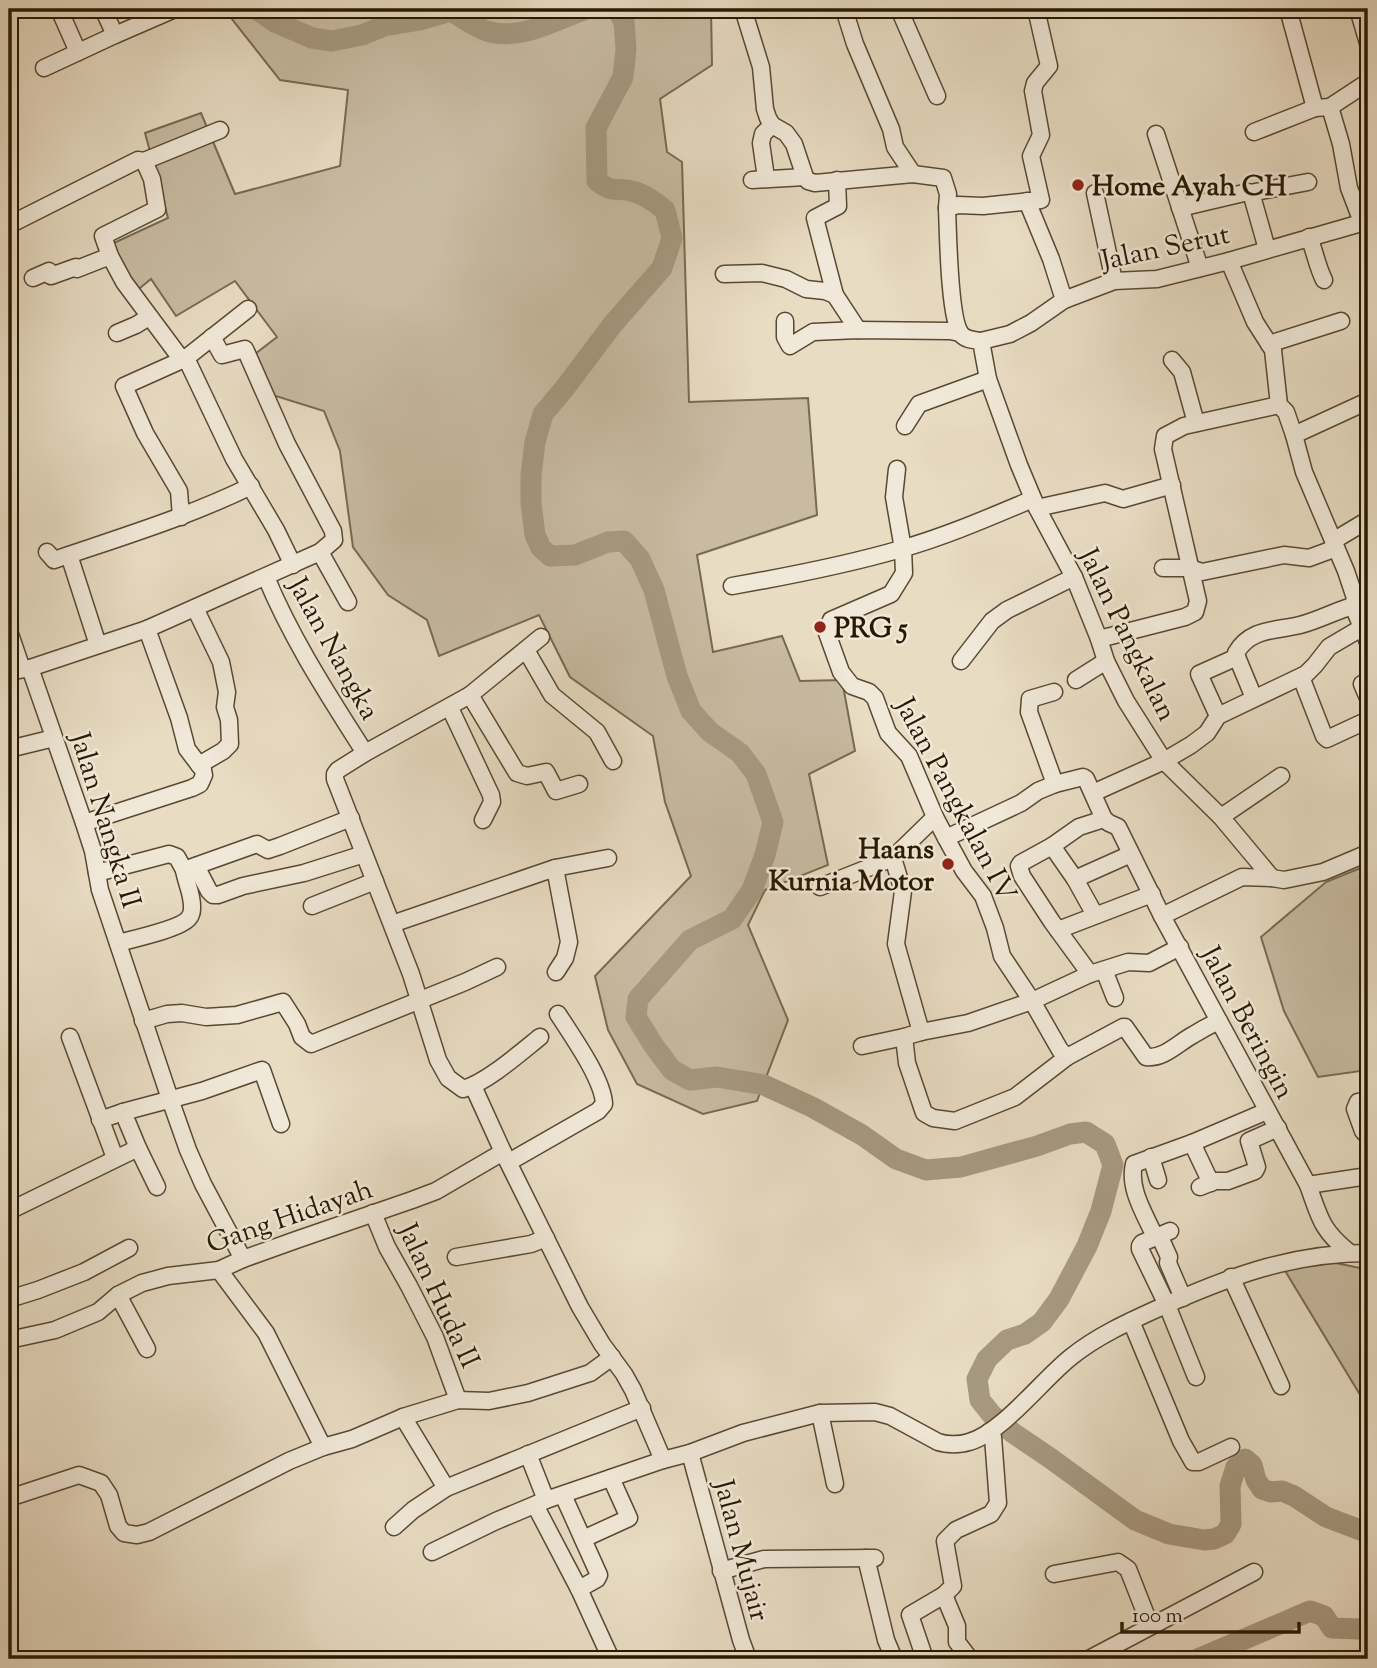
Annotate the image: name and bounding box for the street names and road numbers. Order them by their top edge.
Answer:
street label: Jalan Serut [1096,216,1234,282]
street label: Jalan Pangkalan [1066,540,1185,729]
street label: Jalan Nangka [276,569,388,728]
street label: Jalan Pangkalan IV [883,690,1025,910]
street label: Jalan Nangka II [58,726,150,914]
street label: Jalan Beringin [1188,938,1303,1107]
street label: Gang Hidayah [202,1171,378,1265]
street label: Jalan Huda II [385,1215,488,1375]
street label: Jalan Mujair [702,1474,778,1626]

